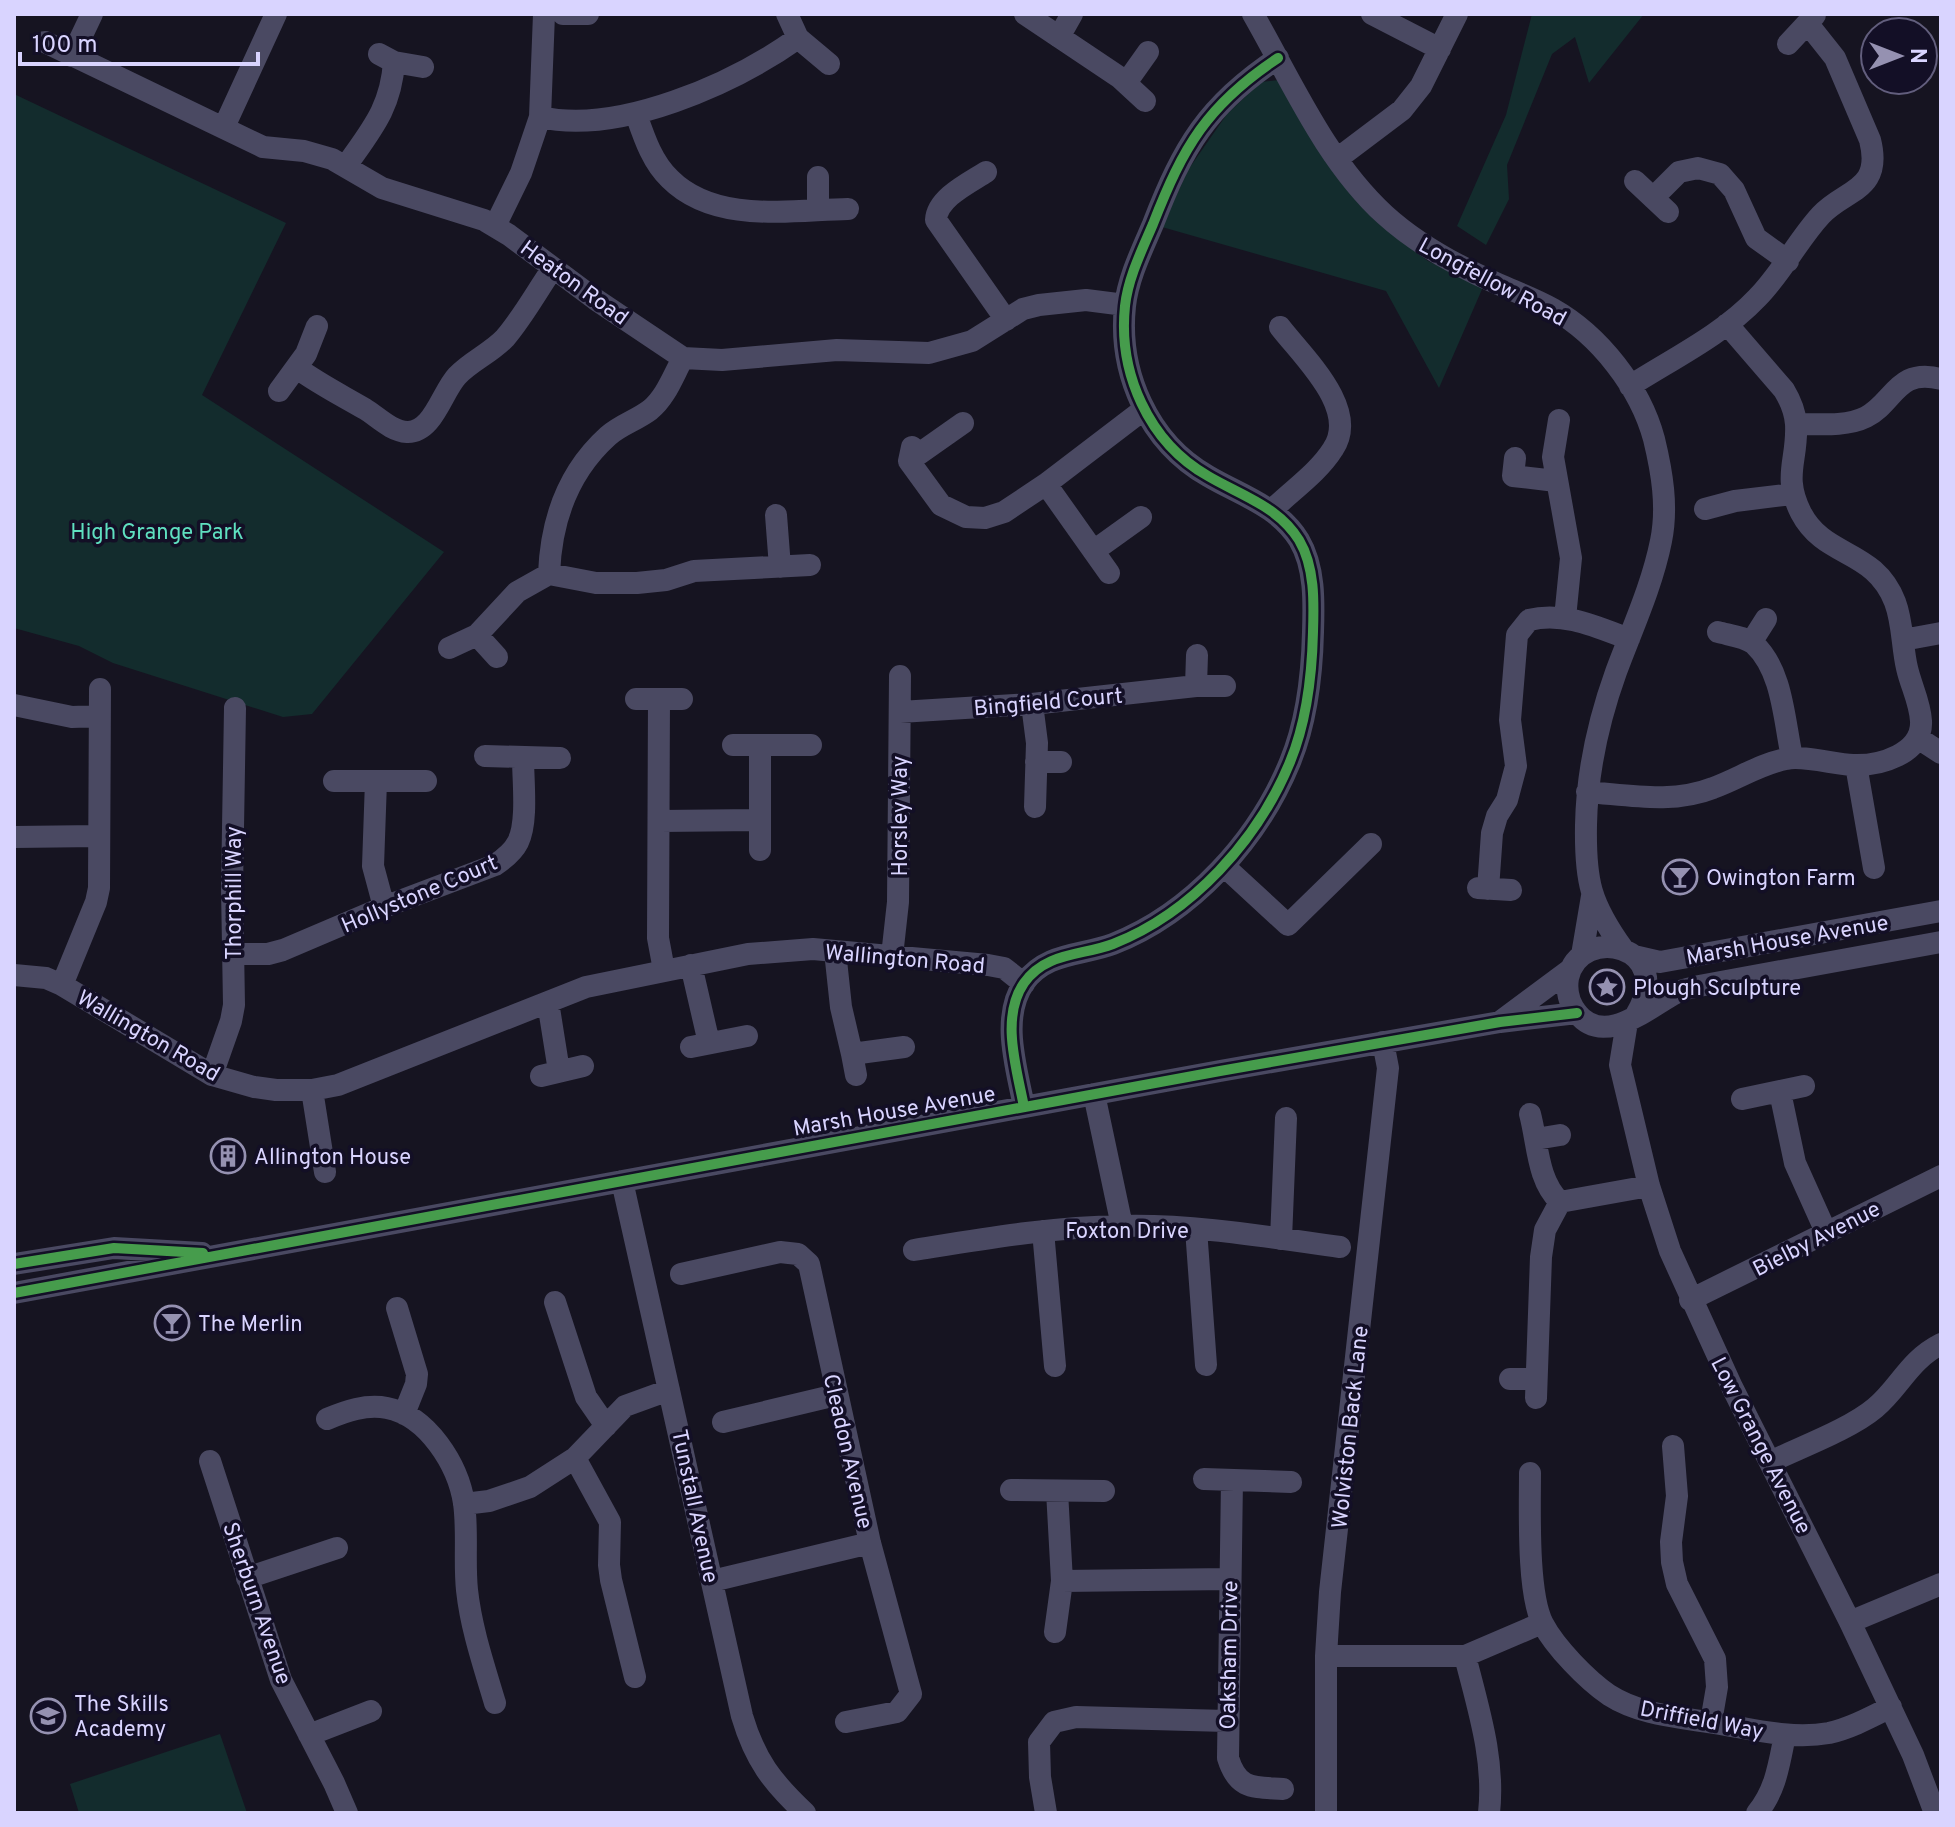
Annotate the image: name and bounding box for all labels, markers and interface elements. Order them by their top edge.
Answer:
scale bar [20,16,258,66]
north arrow [1859,16,1939,96]
text: 100 m [32,31,98,61]
text: N [1903,48,1930,64]
street label: Longfellow Road [1413,233,1570,334]
street label: Heaton Road [514,236,633,332]
park label: High Grange Park [70,520,244,547]
street label: Bingfield Court [973,684,1124,723]
street label: Horsley Way [888,756,915,876]
street label: Thorphill Way [222,826,249,960]
street label: Hollystone Court [338,850,502,940]
bar icon: Owington Farm [1661,858,1699,896]
place label: Owington Farm [1706,866,1856,893]
street label: Marsh House Avenue [1684,910,1891,973]
street label: Wallington Road [824,940,986,981]
place icon: Plough Sculpture [1588,968,1626,1006]
place label: Plough Sculpture [1633,976,1801,1003]
street label: Wallington Road [72,985,224,1089]
street label: Marsh House Avenue [791,1081,998,1144]
building icon: Allington House [209,1137,247,1175]
place label: Allington House [254,1145,411,1172]
street label: Bielby Avenue [1749,1197,1885,1284]
street label: Foxton Drive [1065,1219,1189,1246]
bar icon: The Merlin [153,1304,191,1342]
place label: The Merlin [198,1312,303,1339]
street label: Wolviston Back Lane [1327,1324,1376,1530]
street label: Low Grange Avenue [1703,1353,1816,1539]
street label: Cleadon Avenue [816,1371,878,1532]
street label: Tunstall Avenue [664,1427,723,1586]
street label: Sherburn Avenue [215,1519,296,1689]
street label: Oaksham Drive [1216,1580,1245,1730]
place label: The Skills Academy [74,1692,169,1744]
street label: Driffield Way [1637,1696,1766,1747]
school or university icon: The Skills Academy [29,1697,67,1735]

